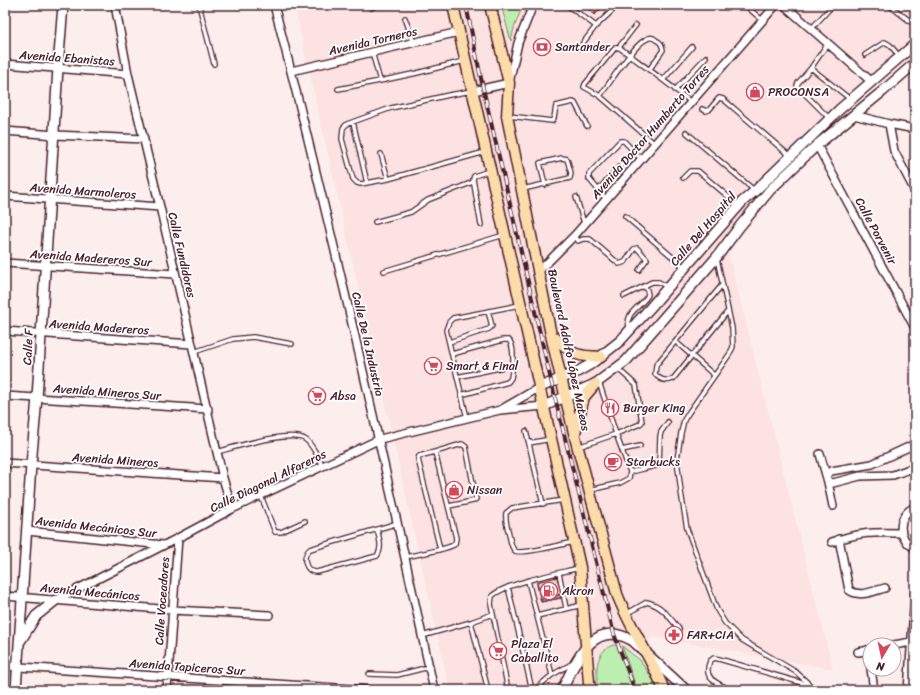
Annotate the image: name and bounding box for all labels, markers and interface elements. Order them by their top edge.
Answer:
street label: Avenida Torneros [325,20,420,62]
place label: Santander [555,36,611,58]
bank icon: Santander [532,37,552,57]
street label: Avenida Ebanistas [18,44,116,72]
street label: Avenida Doctor Humberto Torres [584,59,715,205]
place label: PROCONSA [768,81,829,103]
shop icon: PROCONSA [745,82,765,102]
street label: Avenida Marmoleros [28,176,137,206]
street label: Calle Del Hospital [664,186,742,271]
street label: Calle Porvenir [849,193,904,270]
street label: Calle Fundidores [161,210,203,301]
street label: Avenida Madereros Sur [28,243,154,273]
street label: Boulevard Adolfo López Mateos [541,267,597,434]
street label: Calle De la Industria [345,290,391,398]
street label: Avenida Madereros [47,312,150,342]
street label: Calle F [16,327,40,366]
place label: Smart & Final [446,355,519,377]
supermarket icon: Smart & Final [423,356,443,376]
street label: Avenida Mineros Sur [51,377,163,407]
place label: Absa [329,385,356,407]
supermarket icon: Absa [307,386,327,406]
place label: Burger King [623,397,685,419]
restaurant icon: Burger King [600,398,620,418]
street label: Calle Diagonal Alfareros [206,443,331,519]
street label: Avenida Mineros [70,446,159,474]
place label: Starbucks [626,451,680,473]
cafe icon: Starbucks [603,452,623,472]
place label: Nissan [467,479,503,501]
shop icon: Nissan [444,480,464,500]
street label: Avenida Mecánicos Sur [33,510,159,544]
street label: Calle Voceadores [148,556,176,646]
street label: Avenida Mecánicos [38,577,141,607]
place label: Akron [561,580,594,602]
fuel station icon: Akron [539,581,559,601]
place label: FAR+CIA [687,624,734,646]
pharmacy icon: FAR+CIA [664,625,684,645]
place label: Plaza El Caballito [511,633,559,669]
north arrow [862,637,902,677]
supermarket icon: Plaza El Caballito [488,641,508,661]
street label: Avenida Tapiceros Sur [127,652,247,682]
text: N [875,656,887,677]

